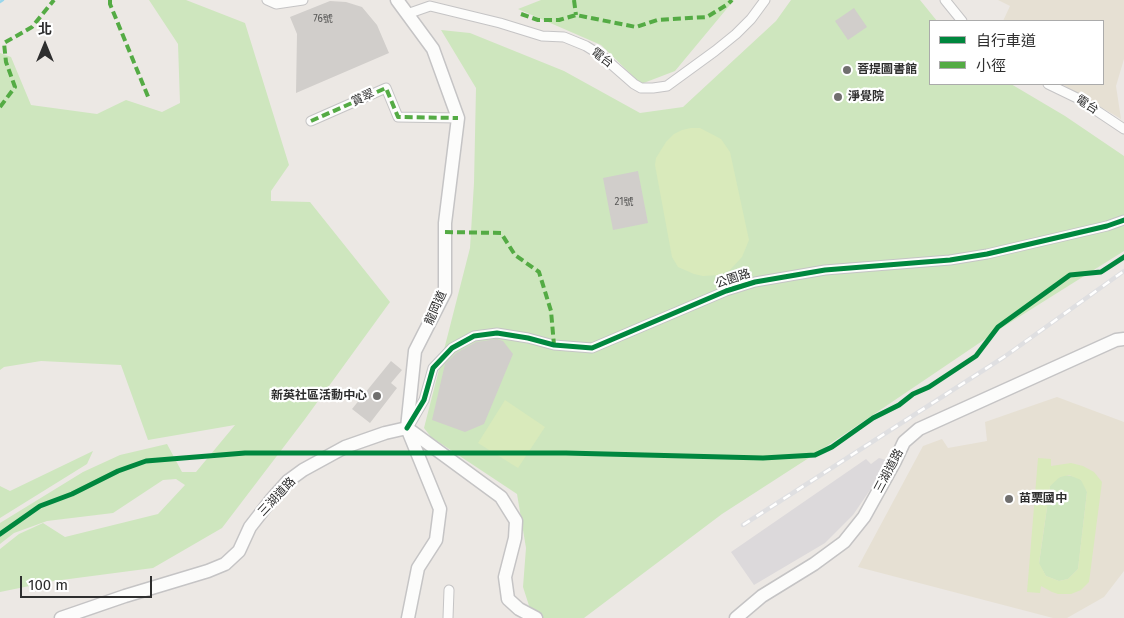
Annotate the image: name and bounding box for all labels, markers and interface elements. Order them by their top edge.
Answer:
house number: 76號 [313,13,333,25]
north arrow [20,20,70,70]
legend [929,20,1104,85]
text: 北 [38,21,52,38]
text: 自行車道 [976,32,1036,50]
street label: 電台 [588,45,616,71]
text: 小徑 [976,57,1006,75]
place label: 菩提圖書館 [857,63,917,77]
marker: 菩提圖書館 [841,64,853,76]
street label: 賞翠 [349,87,377,109]
place label: 淨覺院 [848,90,884,104]
marker: 淨覺院 [832,91,844,103]
street label: 電台 [1073,92,1101,118]
house number: 21號 [614,196,634,208]
street label: 公園路 [714,267,752,291]
street label: 龍岡道 [422,289,450,327]
place label: 新英社區活動中心 [271,389,367,403]
marker: 新英社區活動中心 [371,390,383,402]
street label: 三湖道路 [871,446,907,496]
street label: 三湖道路 [255,475,299,519]
place label: 苗栗國中 [1019,492,1067,506]
marker: 苗栗國中 [1003,493,1015,505]
scale bar [22,566,155,598]
text: 100 m [28,576,68,594]

